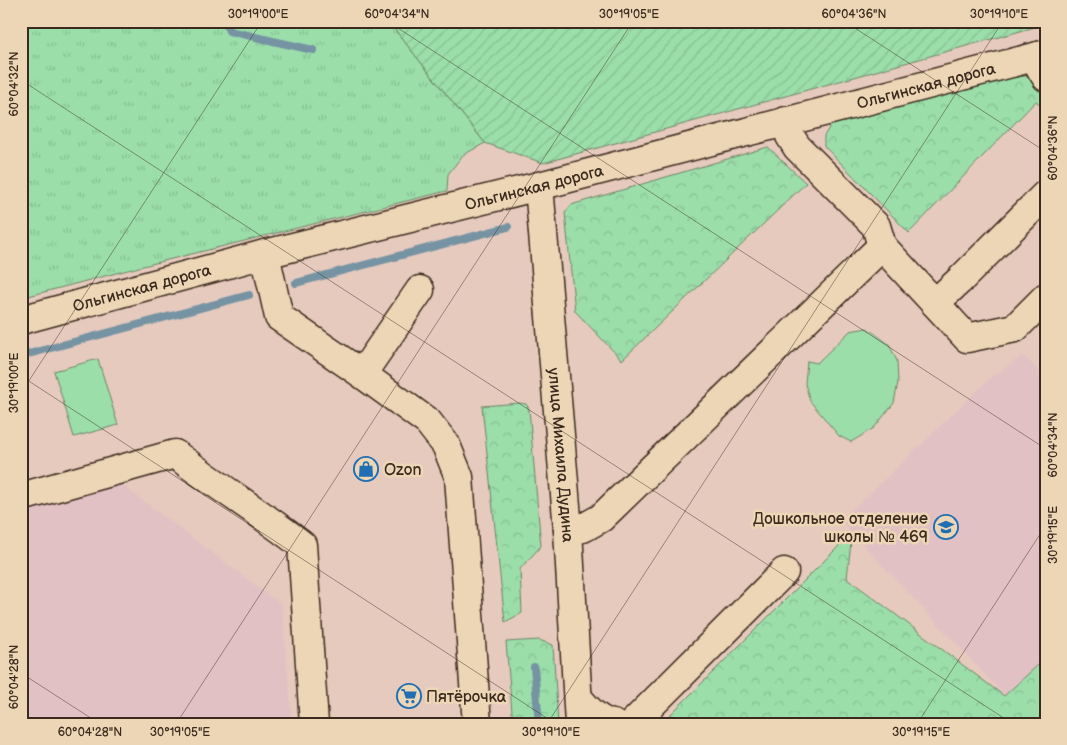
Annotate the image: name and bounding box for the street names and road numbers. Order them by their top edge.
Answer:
street label: Ольгинская дорога [855,59,998,114]
street label: Ольгинская дорога [463,161,606,215]
street label: Ольгинская дорога [71,261,214,317]
street label: улица Михаила Дудина [543,367,577,544]

